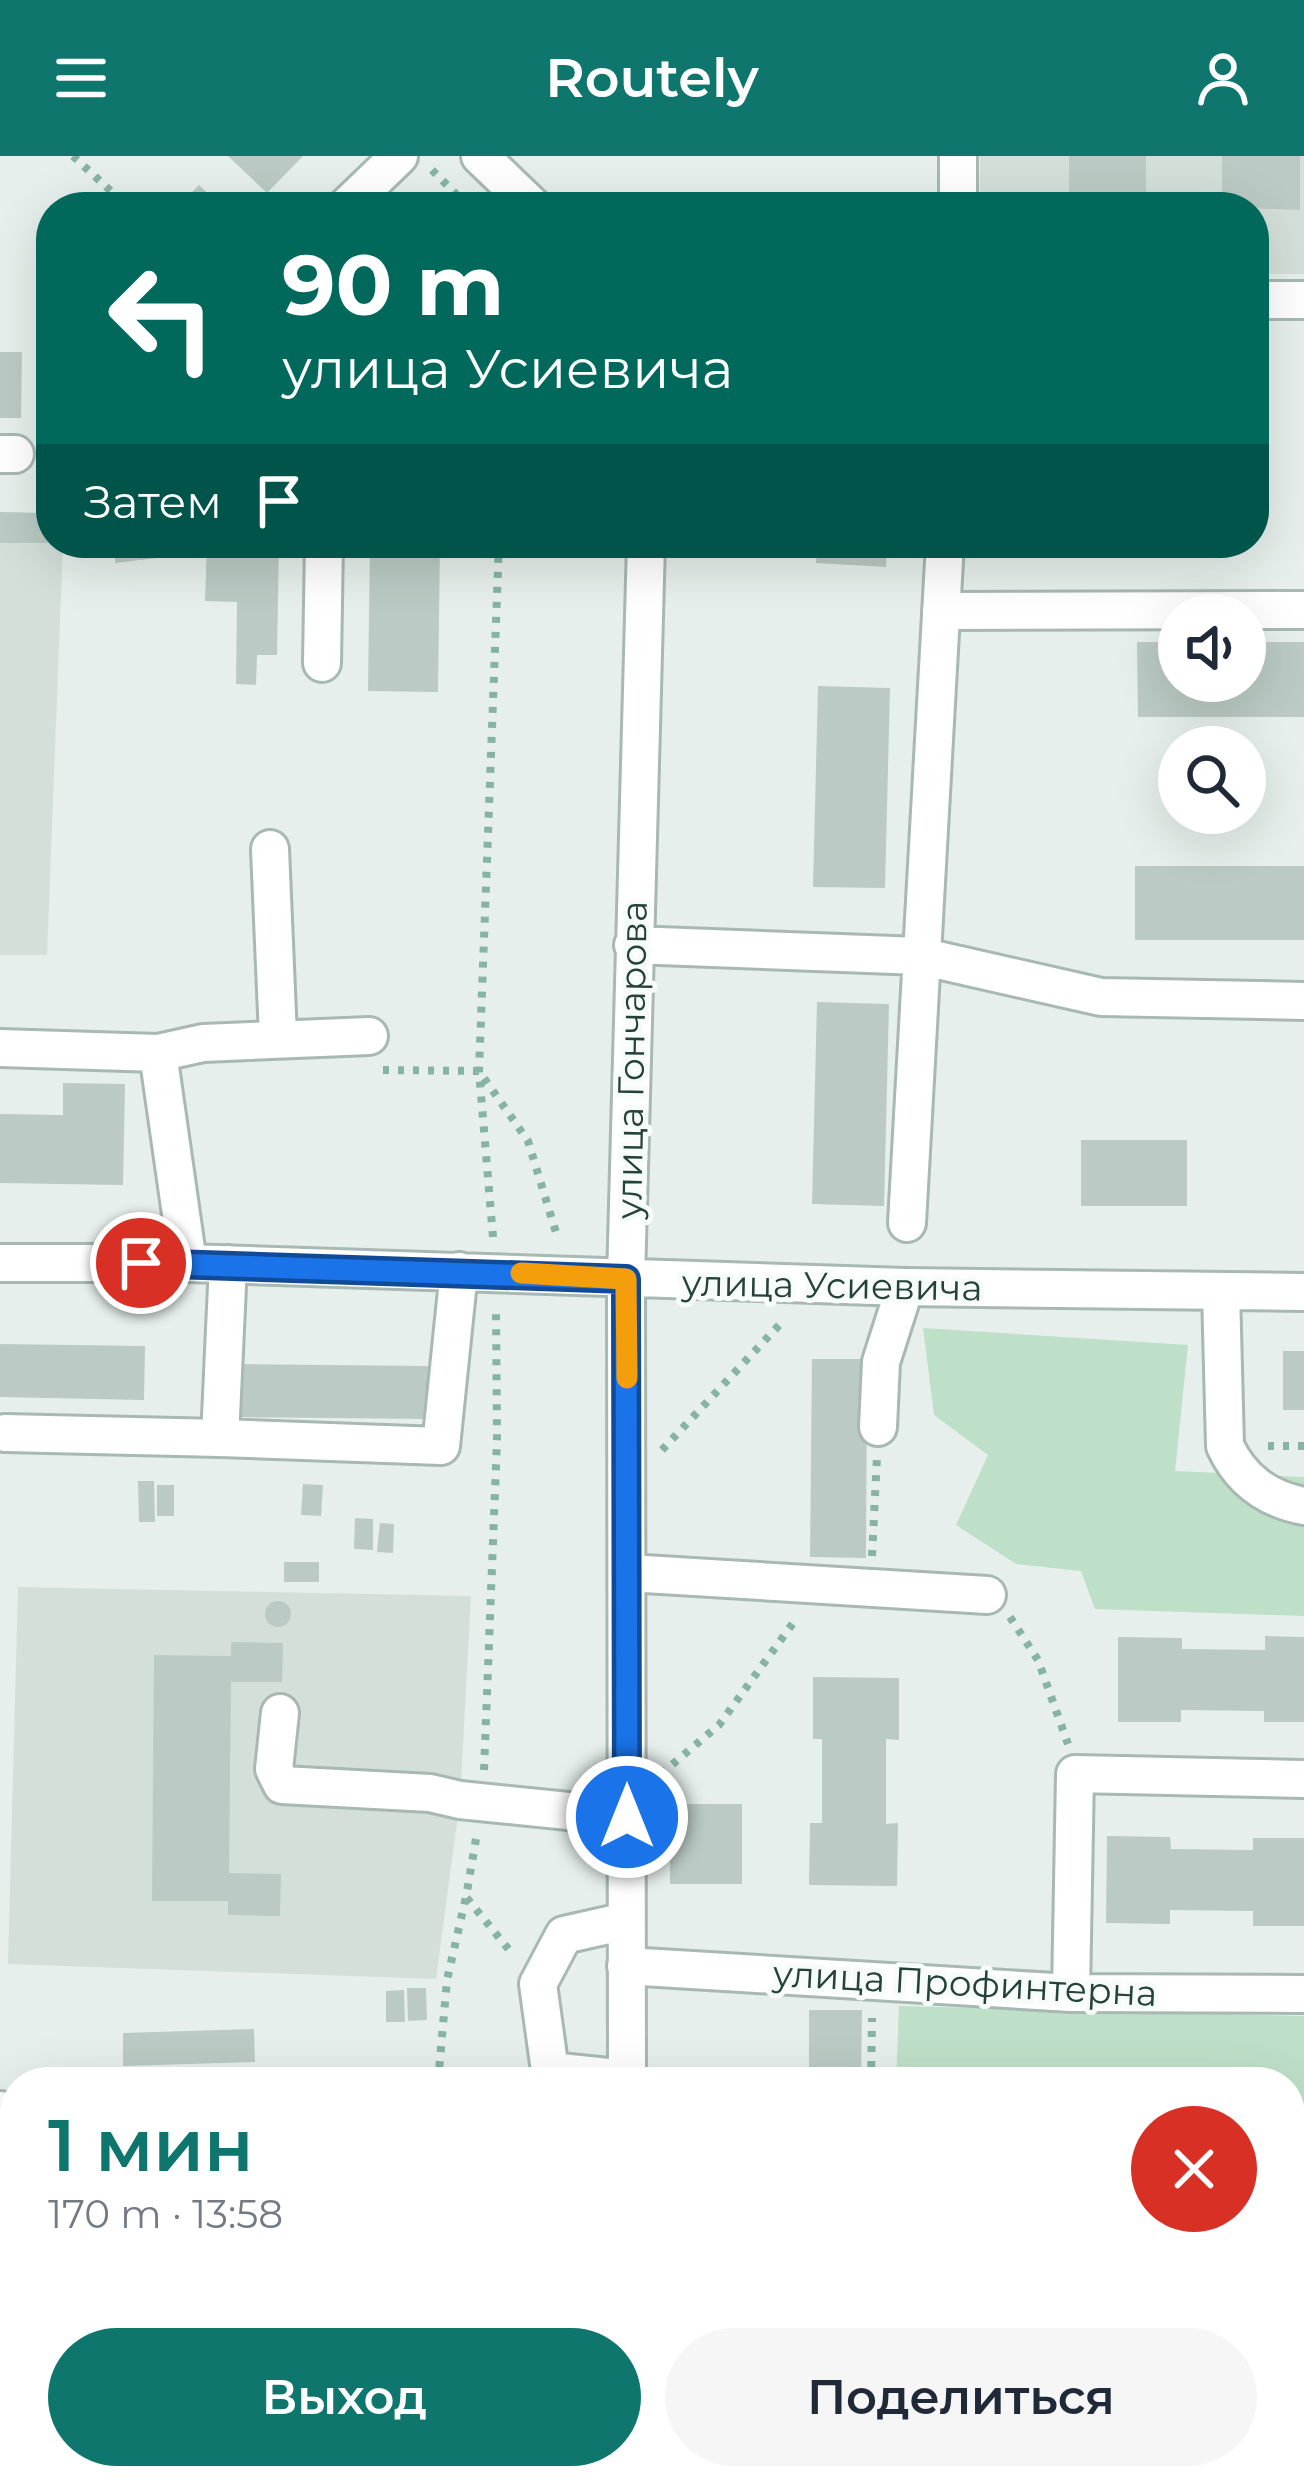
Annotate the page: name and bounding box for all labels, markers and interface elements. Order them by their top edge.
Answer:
icon: menu [48,45,114,111]
text: Routely [545,45,759,111]
icon: person [1190,45,1256,111]
text: 90 m [282,234,504,336]
icon: left [84,240,240,396]
text: улица Усиевича [282,336,733,402]
icon: arrive [246,468,312,534]
text: Затем [84,474,222,529]
map controls [1158,594,1266,834]
button: sound [1158,594,1266,702]
button: search [1158,726,1266,834]
street label: улица Гончарова [606,900,656,1221]
pin [90,1212,192,1314]
icon: arrive [108,1230,174,1296]
street label: улица Усиевича [680,1260,983,1310]
position arrow [564,1754,690,1880]
street label: улица Профинтерна [771,1951,1158,2015]
text: 1 мин [48,2101,253,2189]
button: close [1131,2106,1257,2232]
text: 170 m · 13:58 [48,2190,283,2238]
button: Выход [48,2328,641,2466]
button: Поделиться [665,2328,1257,2466]

